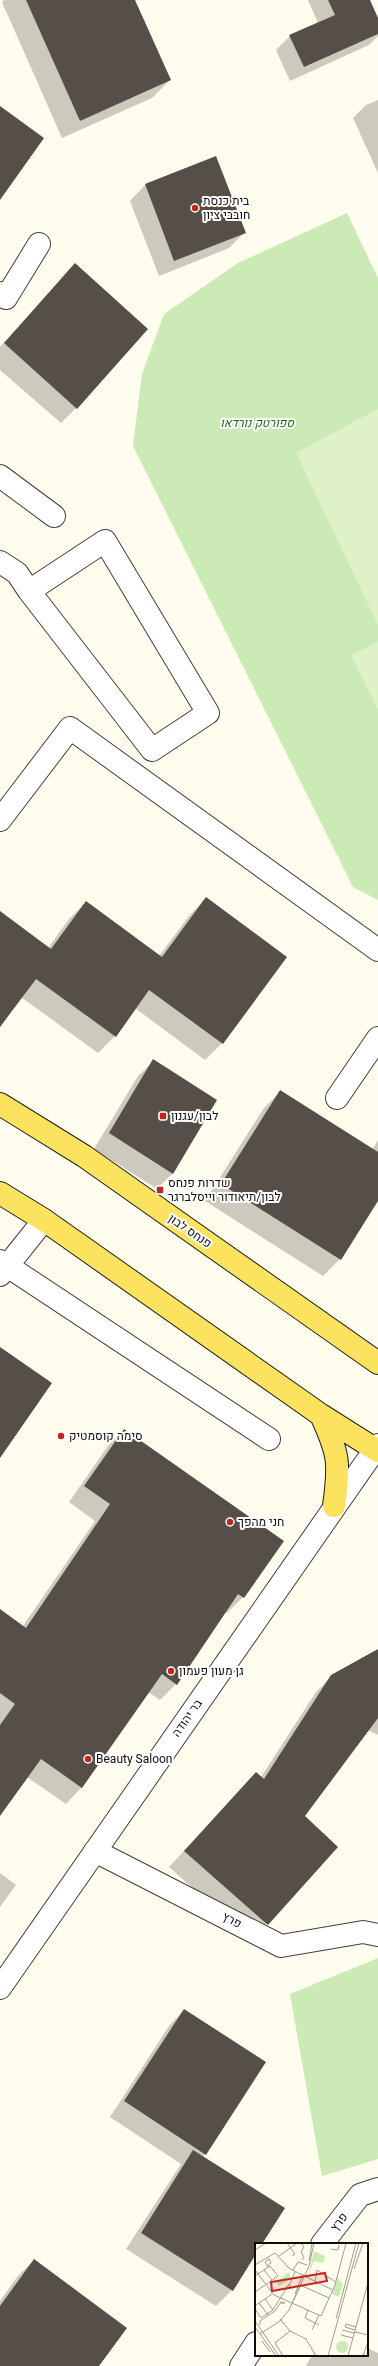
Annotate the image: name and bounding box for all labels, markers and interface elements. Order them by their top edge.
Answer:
place label: בית כנסת חובבי ציון [203,192,250,224]
marker: בית כנסת חובבי ציון [190,203,200,213]
park label: ספורטק נורדאו [220,414,295,432]
place label: לבון/עגנון [171,1107,218,1125]
marker: לבון/עגנון [158,1111,168,1121]
place label: שדרות פנחס לבון/תיאודור וייסלברגר [168,1174,281,1206]
marker: שדרות פנחס לבון/תיאודור וייסלברגר [155,1185,165,1195]
street label: פנחס לבון [165,1209,215,1253]
place label: סימה קוסמטיק [69,1427,143,1445]
marker: סימה קוסמטיק [56,1431,66,1441]
place label: חני מהפך [238,1513,284,1531]
marker: חני מהפך [225,1517,235,1527]
place label: גן מעון פעמון [179,1662,244,1680]
marker: גן מעון פעמון [166,1666,176,1676]
street label: בר יהודה [167,1695,207,1741]
place label: Beauty Saloon [96,1750,172,1768]
marker: Beauty Saloon [83,1754,93,1764]
street label: פרץ [219,1907,245,1933]
street label: פרץ [326,2209,352,2235]
inset map [255,2243,368,2356]

